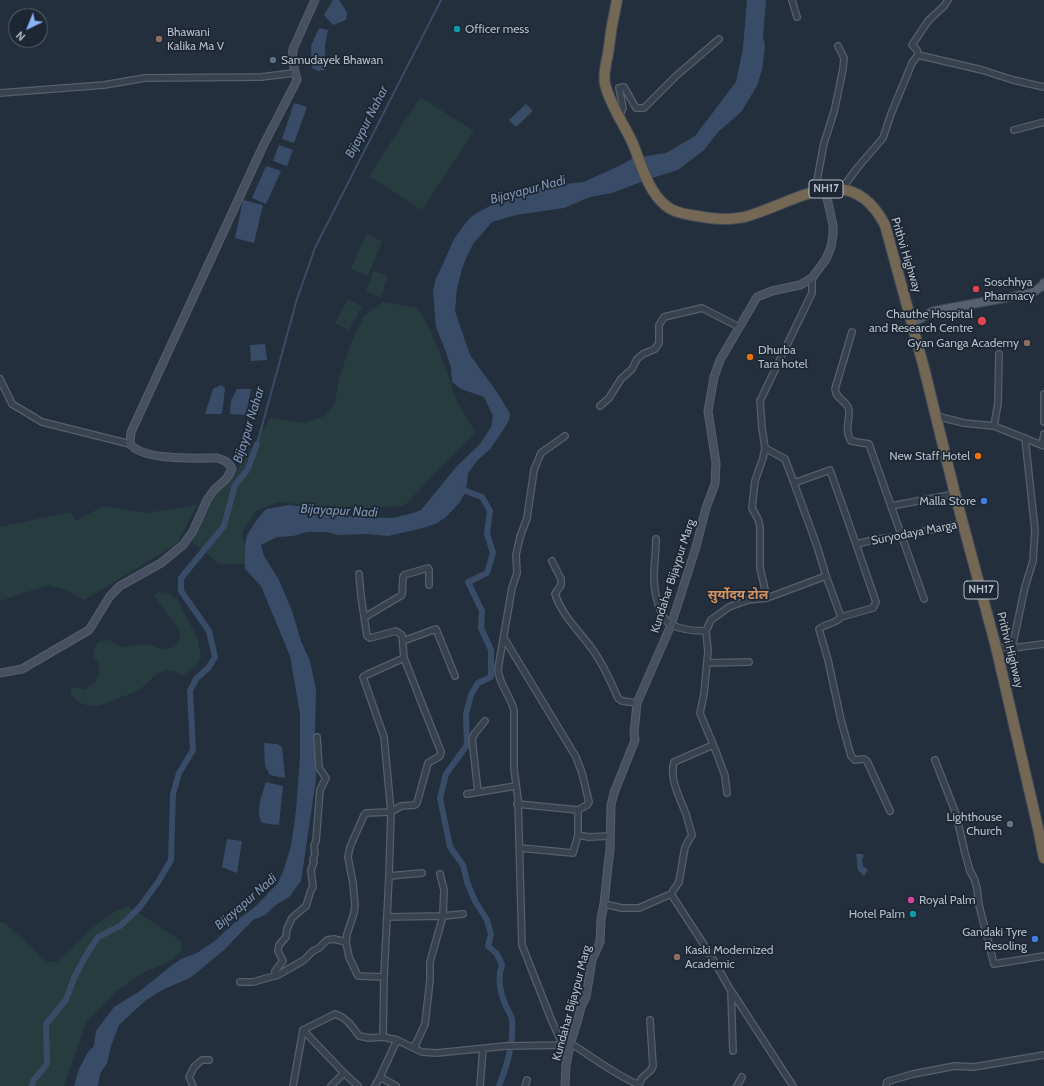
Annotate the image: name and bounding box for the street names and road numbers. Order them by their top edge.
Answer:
road number: NH17 [809,180,843,198]
street label: Prithvi Highway [888,216,924,294]
street label: Kundahar Bijaypur Marg [648,517,698,635]
street label: Suryodaya Marga [870,518,958,548]
road number: NH17 [964,581,998,599]
street label: Prithvi Highway [994,610,1026,690]
street label: Kundahar Bijaypur Marg [550,944,594,1062]

